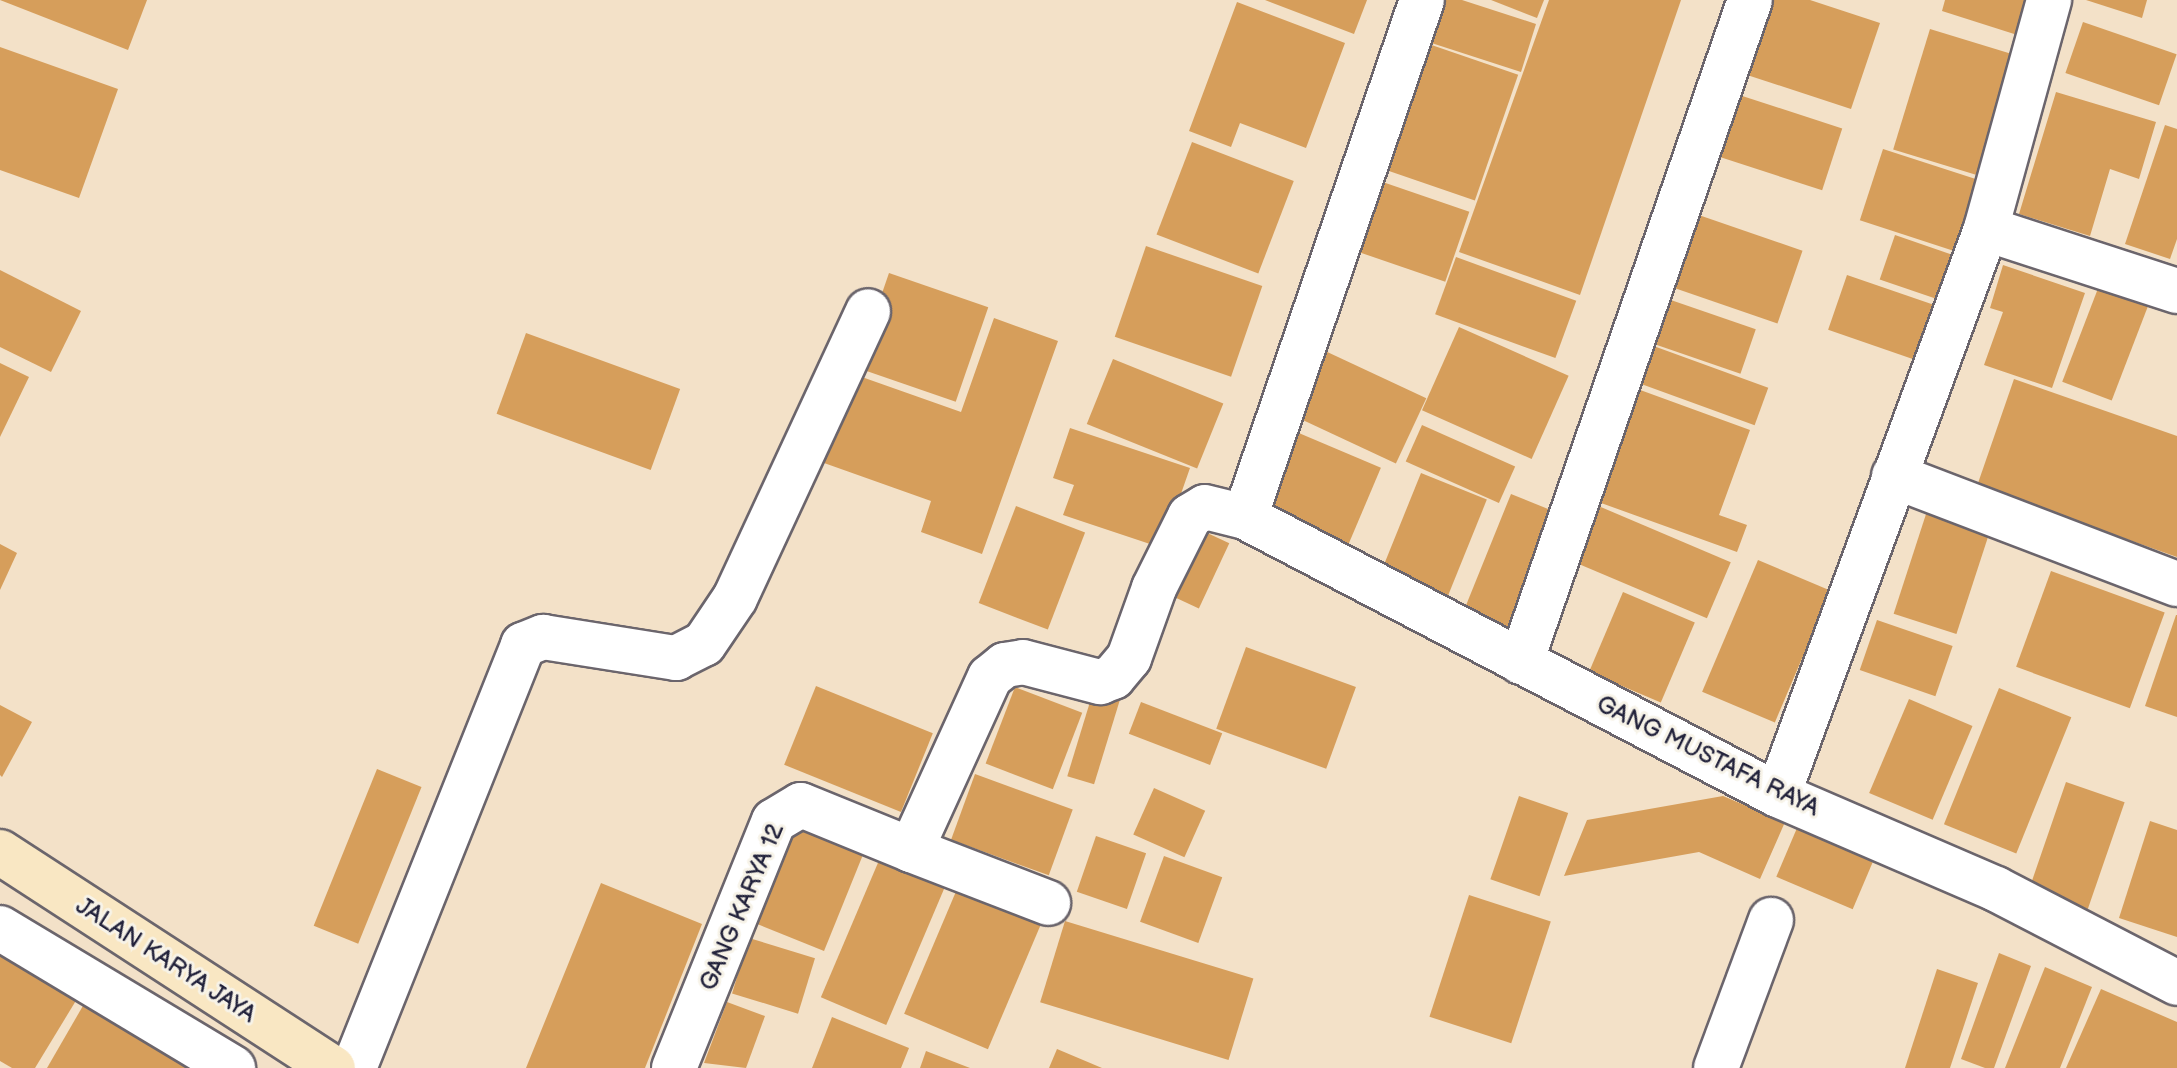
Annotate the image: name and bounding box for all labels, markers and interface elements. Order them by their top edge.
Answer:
street label: GANG MUSTAFA RAYA [1592,690,1824,822]
street label: GANG KARYA 12 [694,819,790,995]
street label: JALAN KARYA JAYA [70,891,262,1029]

